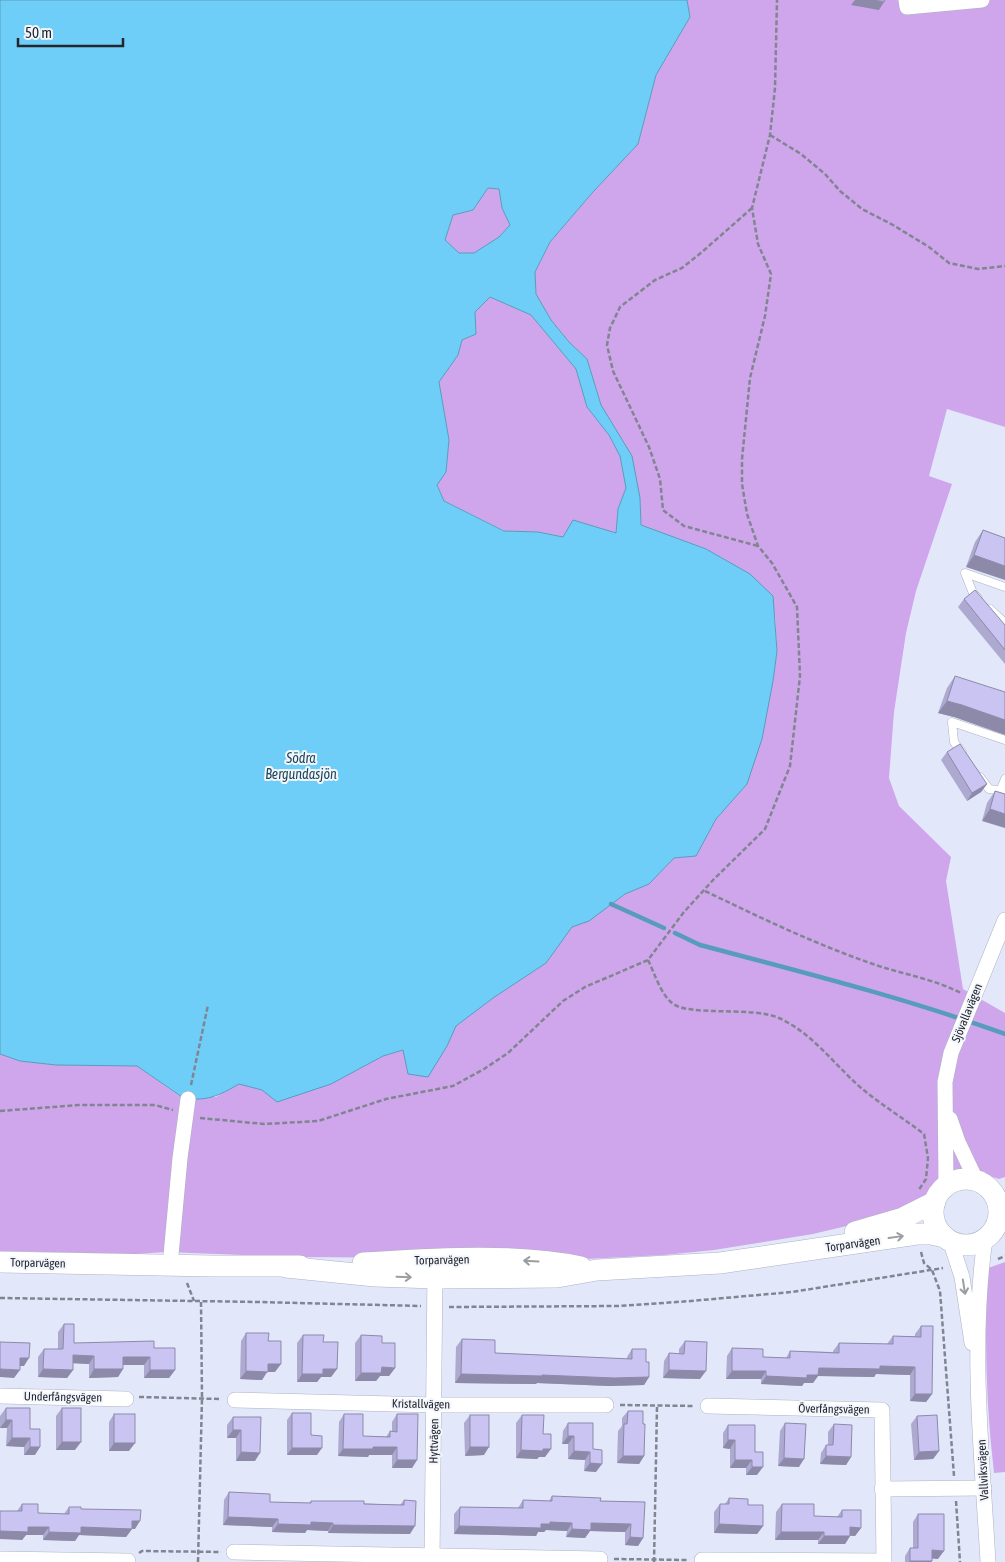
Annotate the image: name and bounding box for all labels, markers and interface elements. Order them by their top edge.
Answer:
scale bar [18,15,122,47]
text: 50 m [25,24,52,41]
water label: Södra Bergundasjön [265,750,337,782]
street label: Sjövallavägen [949,982,985,1044]
one-way arrow [887,1232,903,1242]
street label: Torparvägen [825,1233,881,1255]
street label: Torparvägen [414,1253,470,1267]
street label: Torparvägen [10,1256,66,1270]
one-way arrow [523,1257,539,1266]
one-way arrow [396,1272,412,1281]
one-way arrow [959,1278,969,1294]
street label: Underfångsvägen [24,1389,102,1405]
street label: Kristallvägen [392,1396,450,1412]
street label: Överfångsvägen [798,1401,870,1417]
street label: Hyttvägen [427,1418,441,1464]
street label: Vallviksvägen [974,1439,992,1501]

